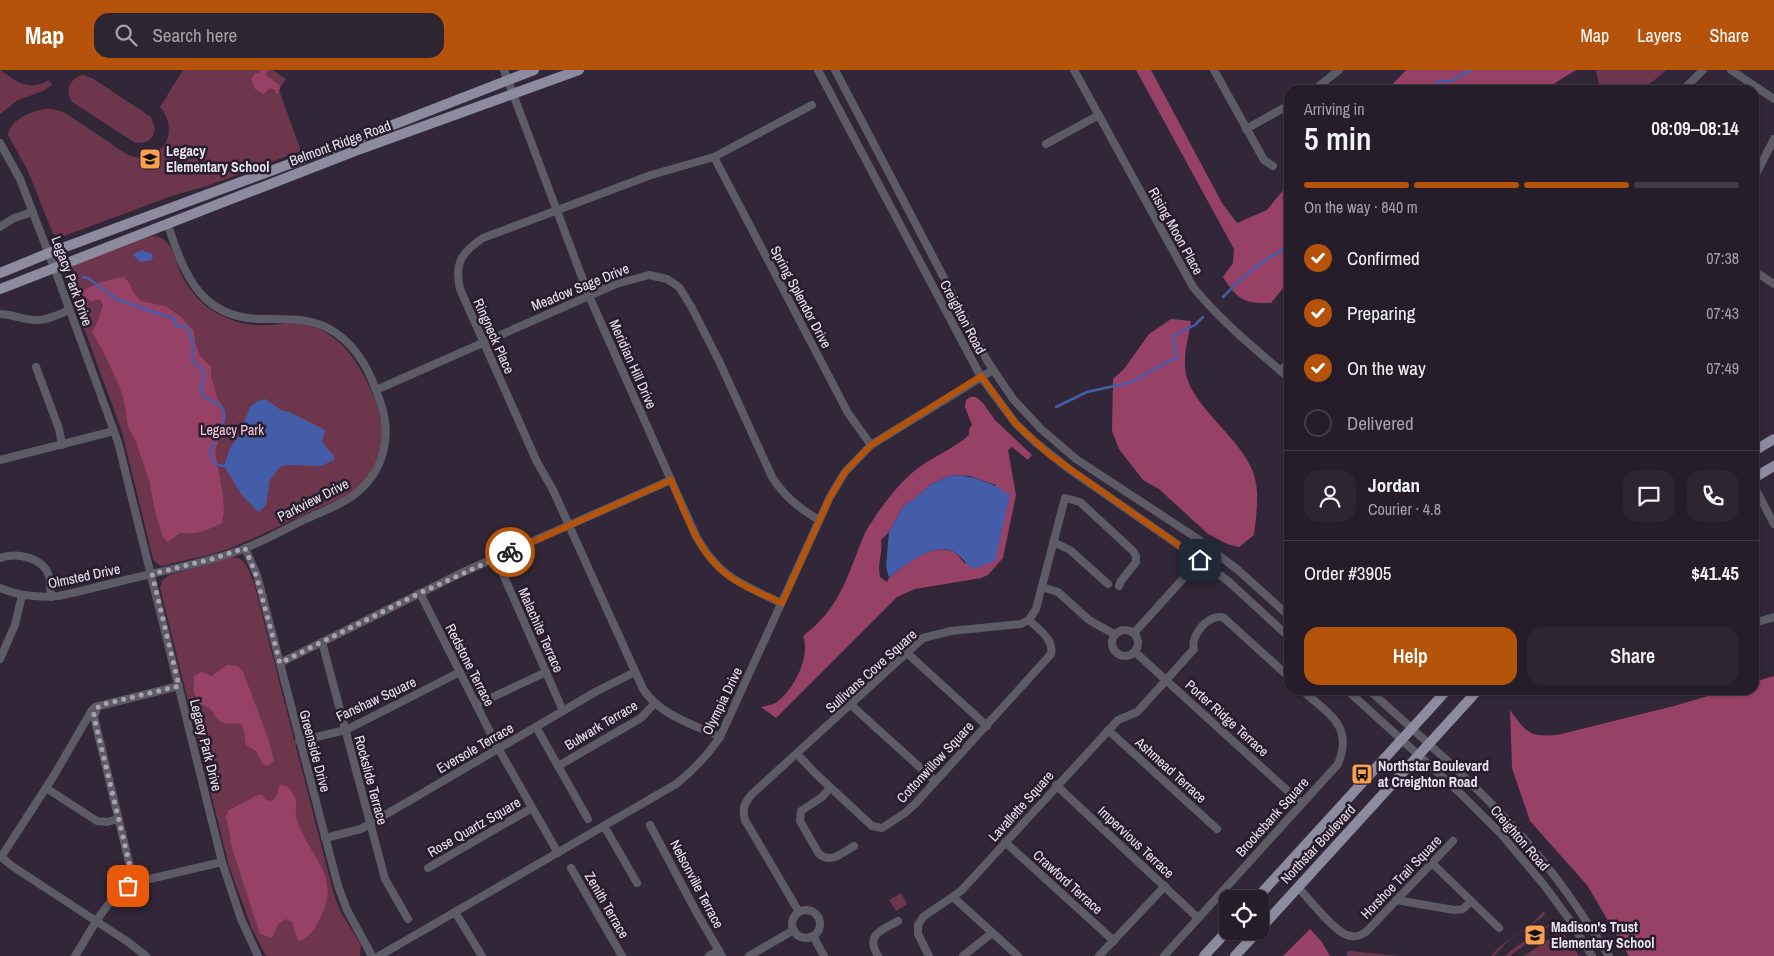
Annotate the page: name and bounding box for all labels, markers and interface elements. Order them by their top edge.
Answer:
search box [94,13,444,58]
text: Map [25,19,64,51]
icon: search [112,21,140,49]
text: Search here [152,22,237,48]
text: Map [1581,23,1609,48]
text: Layers [1637,23,1682,48]
text: Share [1710,23,1749,48]
text: Arriving in [1304,98,1365,120]
text: 08:09–08:14 [1651,115,1739,141]
street label: Belmont Ridge Road [287,116,393,170]
text: 5 min [1304,117,1372,160]
place label: Legacy Elementary School [166,142,269,176]
school or university icon: Legacy Elementary School [138,147,162,171]
street label: Rising Moon Place [1145,184,1207,278]
text: On the way · 840 m [1304,196,1418,218]
street label: Legacy Park Drive [47,234,97,328]
street label: Spring Splendor Drive [766,243,836,351]
icon: check [1304,244,1332,272]
text: Confirmed [1347,245,1420,271]
text: 07:38 [1706,247,1739,269]
street label: Meadow Sage Drive [528,259,632,315]
street label: Creighton Road [936,277,990,357]
street label: Ringneck Place [469,296,519,376]
icon: check [1304,299,1332,327]
text: Preparing [1347,300,1415,326]
text: 07:43 [1706,302,1739,324]
street label: Meridian Hill Drive [605,317,661,411]
icon: check [1304,354,1332,382]
text: On the way [1347,355,1426,381]
text: 07:49 [1706,357,1739,379]
text: Delivered [1347,410,1414,436]
park label: Legacy Park [200,421,264,439]
button: person [1304,470,1356,522]
button: chat [1623,470,1675,522]
button: phone [1687,470,1739,522]
text: Jordan [1368,472,1420,498]
street label: Parkview Drive [274,474,352,526]
text: Courier · 4.8 [1368,498,1441,520]
courier [485,527,535,577]
icon: bike [496,538,524,566]
pin [1179,539,1221,581]
icon: home [1186,546,1214,574]
street label: Olmsted Drive [46,560,122,592]
text: Order #3905 [1304,560,1391,586]
text: $41.45 [1691,560,1739,586]
street label: Malachite Terrace [514,585,568,675]
street label: Redstone Terrace [441,621,499,709]
street label: Sullivans Cove Square [822,625,920,717]
button: Help [1304,627,1517,685]
button: Share [1527,627,1739,685]
street label: Olympia Drive [698,664,746,738]
street label: Fanshaw Square [333,673,419,725]
street label: Porter Ridge Terrace [1181,676,1273,760]
street label: Bulwark Terrace [561,696,641,754]
street label: Legacy Park Drive [186,697,226,793]
street label: Greenside Drive [295,708,335,794]
street label: Cottonwillow Square [893,717,977,807]
street label: Eversole Terrace [433,719,517,777]
street label: Rockslide Terrace [350,733,392,827]
street label: Ashmead Terrace [1131,733,1210,807]
place label: Northstar Boulevard at Creighton Road [1378,757,1489,791]
bus stop icon: Northstar Boulevard at Creighton Road [1350,762,1374,786]
street label: Lavallette Square [984,767,1058,845]
street label: Brooksbank Square [1232,774,1312,860]
street label: Rose Quartz Square [424,793,524,861]
street label: Northstar Boulevard [1277,801,1359,887]
street label: Impervious Terrace [1094,802,1178,882]
street label: Creighton Road [1487,802,1553,874]
street label: Horshoe Trail Square [1357,831,1445,923]
street label: Nelsonville Terrace [666,837,728,931]
street label: Crawford Terrace [1029,846,1107,918]
pin [107,865,149,907]
street label: Zenith Terrace [581,869,633,941]
icon: bag [114,872,142,900]
map controls [1219,890,1269,940]
button: locate [1219,890,1269,940]
place label: Madison's Trust Elementary School [1551,918,1654,952]
school or university icon: Madison's Trust Elementary School [1523,923,1547,947]

